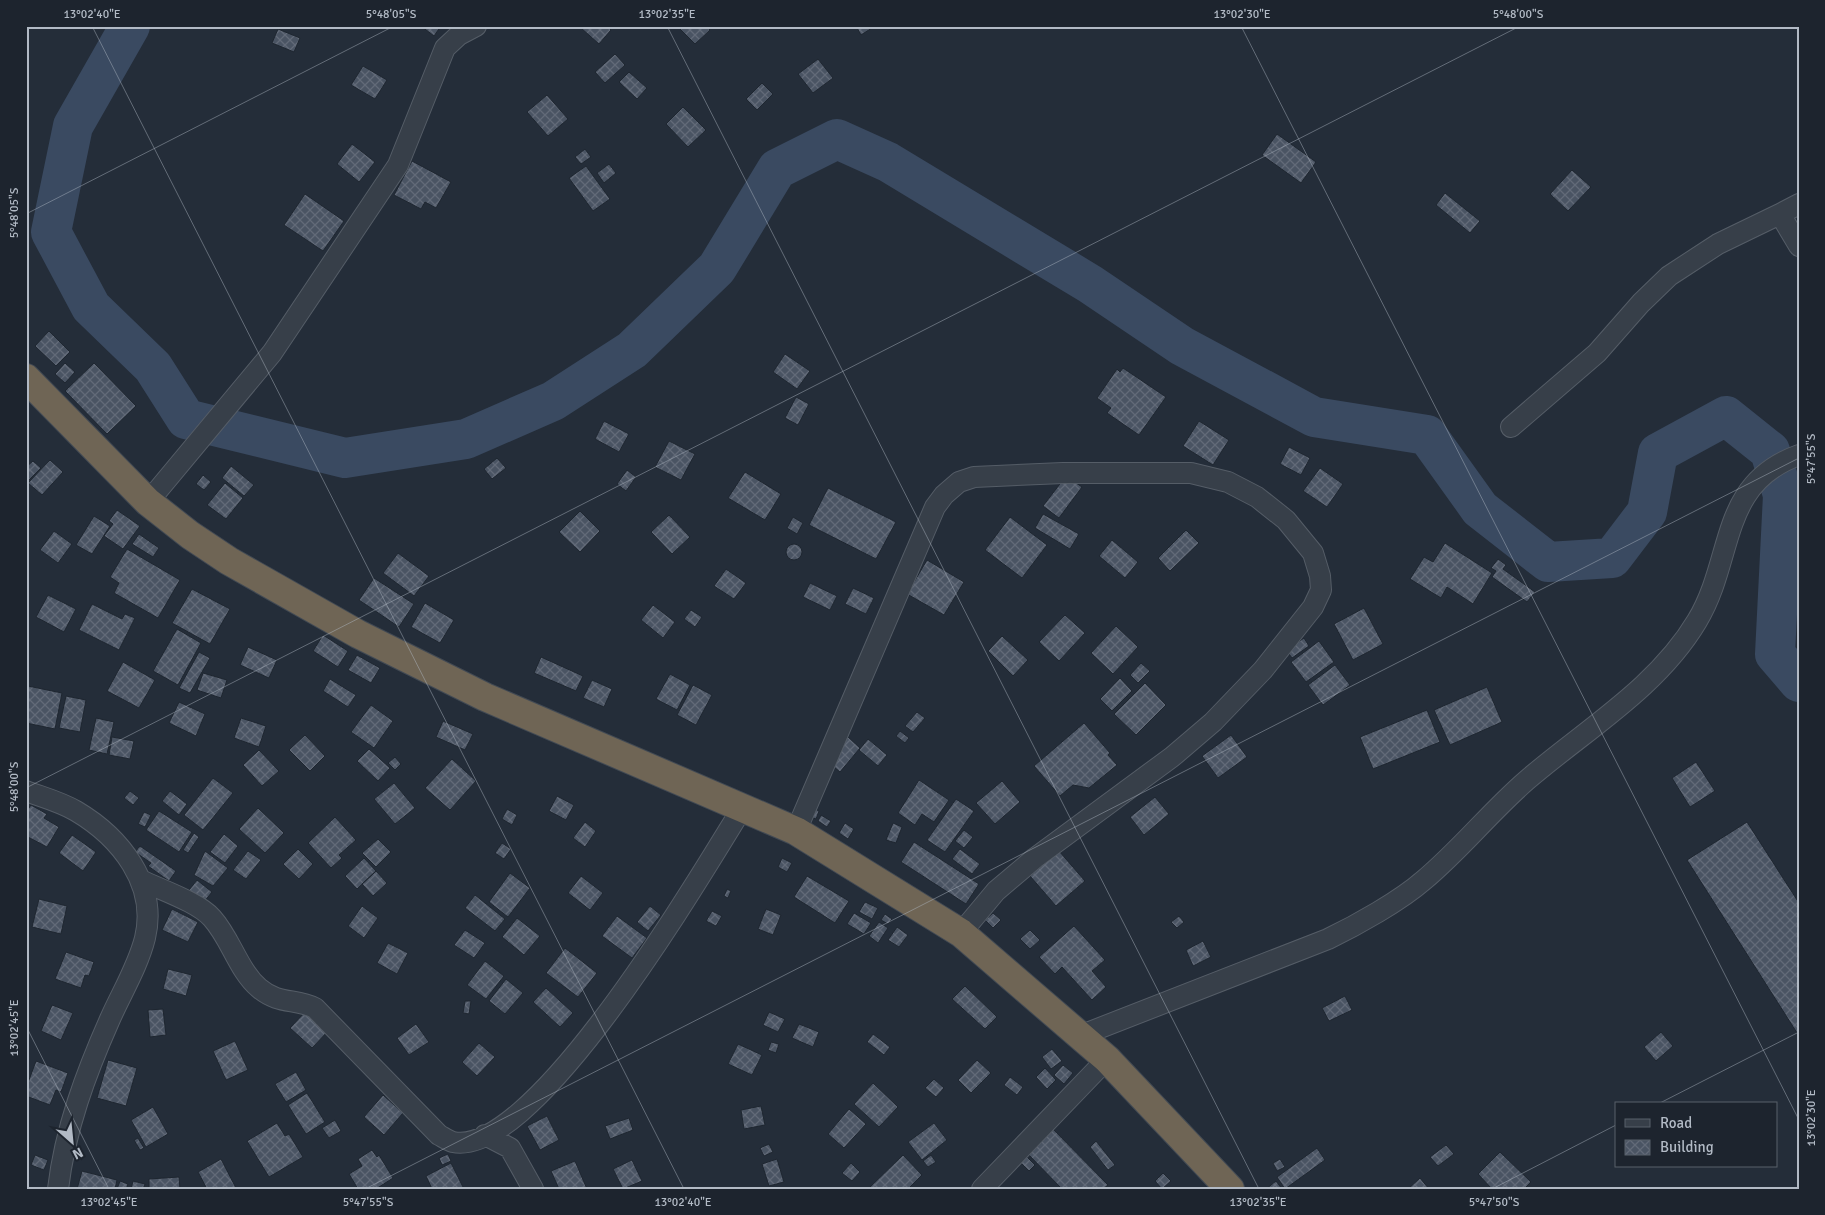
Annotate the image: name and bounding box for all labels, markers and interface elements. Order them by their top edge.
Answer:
text: 13°02'40"E [63,7,121,22]
text: 5°48'05"S [366,7,417,22]
text: 13°02'35"E [638,7,696,22]
text: 13°02'30"E [1213,7,1271,22]
text: 5°48'00"S [1493,7,1544,22]
text: 5°48'05"S [7,187,22,238]
text: 5°47'55"S [1804,433,1819,484]
text: 5°48'00"S [7,761,22,812]
text: 13°02'45"E [7,999,22,1057]
text: 13°02'30"E [1804,1089,1819,1147]
legend [1615,1102,1778,1168]
text: Road [1660,1114,1692,1132]
north arrow [48,1118,98,1168]
text: Building [1660,1138,1714,1156]
text: N [69,1143,86,1163]
text: 13°02'45"E [80,1195,138,1210]
text: 5°47'55"S [343,1195,394,1210]
text: 13°02'40"E [654,1195,712,1210]
text: 13°02'35"E [1229,1195,1287,1210]
text: 5°47'50"S [1469,1195,1520,1210]

